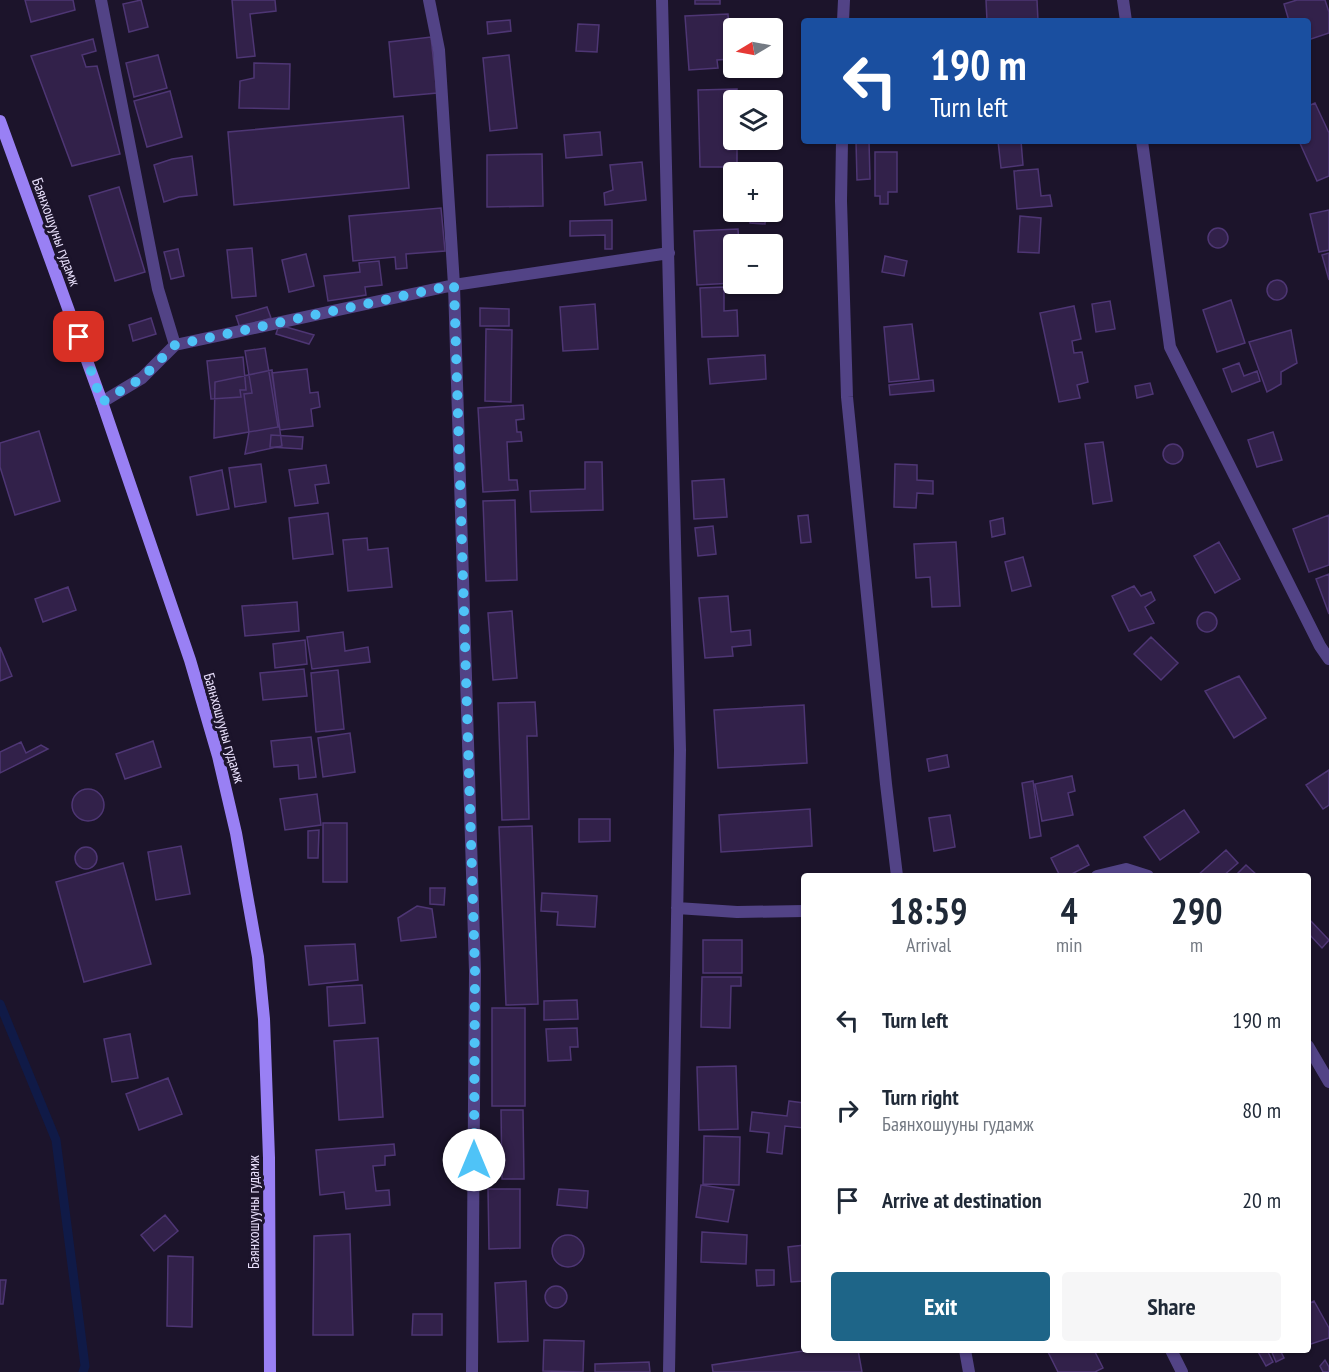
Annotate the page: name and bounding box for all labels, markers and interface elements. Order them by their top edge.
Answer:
north arrow [723,18,783,78]
map controls [723,18,783,294]
text: 190 m [930,37,1027,92]
icon: left [831,42,909,120]
button: layers [723,90,783,150]
text: Turn left [930,90,1008,124]
button: + [723,162,783,222]
street label: Баянхошууны гудамж [28,175,85,289]
button: − [723,234,783,294]
pin [53,311,104,362]
icon: arrive [62,320,95,353]
street label: Баянхошууны гудамж [200,671,250,786]
text: 18:59 [890,887,967,934]
text: 4 [1060,887,1078,934]
text: 290 [1171,887,1222,934]
text: Arrival [906,932,951,958]
text: min [1056,932,1082,958]
text: m [1190,932,1203,958]
icon: left [831,1004,864,1037]
text: Turn left [882,1006,948,1034]
text: 190 m [1232,1006,1281,1034]
text: Turn right [882,1083,959,1111]
icon: right [831,1094,864,1127]
text: 80 m [1242,1096,1281,1124]
text: Баянхошууны гудамж [882,1111,1034,1137]
position arrow [442,1128,506,1192]
street label: Баянхошууны гудамж [244,1154,263,1269]
icon: arrive [831,1184,864,1217]
text: Arrive at destination [882,1186,1042,1214]
text: 20 m [1242,1186,1281,1214]
button: Exit [831,1272,1050,1341]
button: Share [1062,1272,1281,1341]

